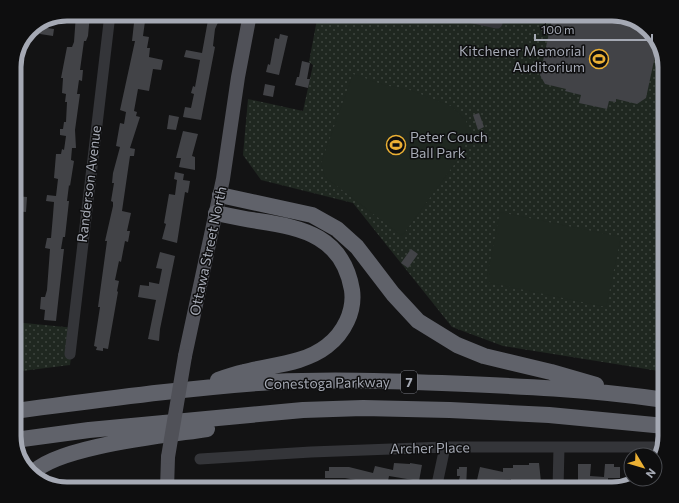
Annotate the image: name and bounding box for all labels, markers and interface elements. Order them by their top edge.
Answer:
scale bar [535,16,652,42]
text: 100 m [541,22,575,36]
place label: Kitchener Memorial Auditorium [459,42,585,75]
sports icon: Kitchener Memorial Auditorium [588,48,610,70]
street label: Randerson Avenue [73,125,104,243]
place label: Peter Couch Ball Park [410,128,488,161]
sports icon: Peter Couch Ball Park [385,134,407,156]
street label: Ottawa Street North [186,185,230,317]
road number: 7 [401,371,417,393]
street label: Conestoga Parkway [264,373,390,392]
street label: Archer Place [390,438,470,457]
north arrow [623,447,663,487]
text: N [644,466,659,481]

